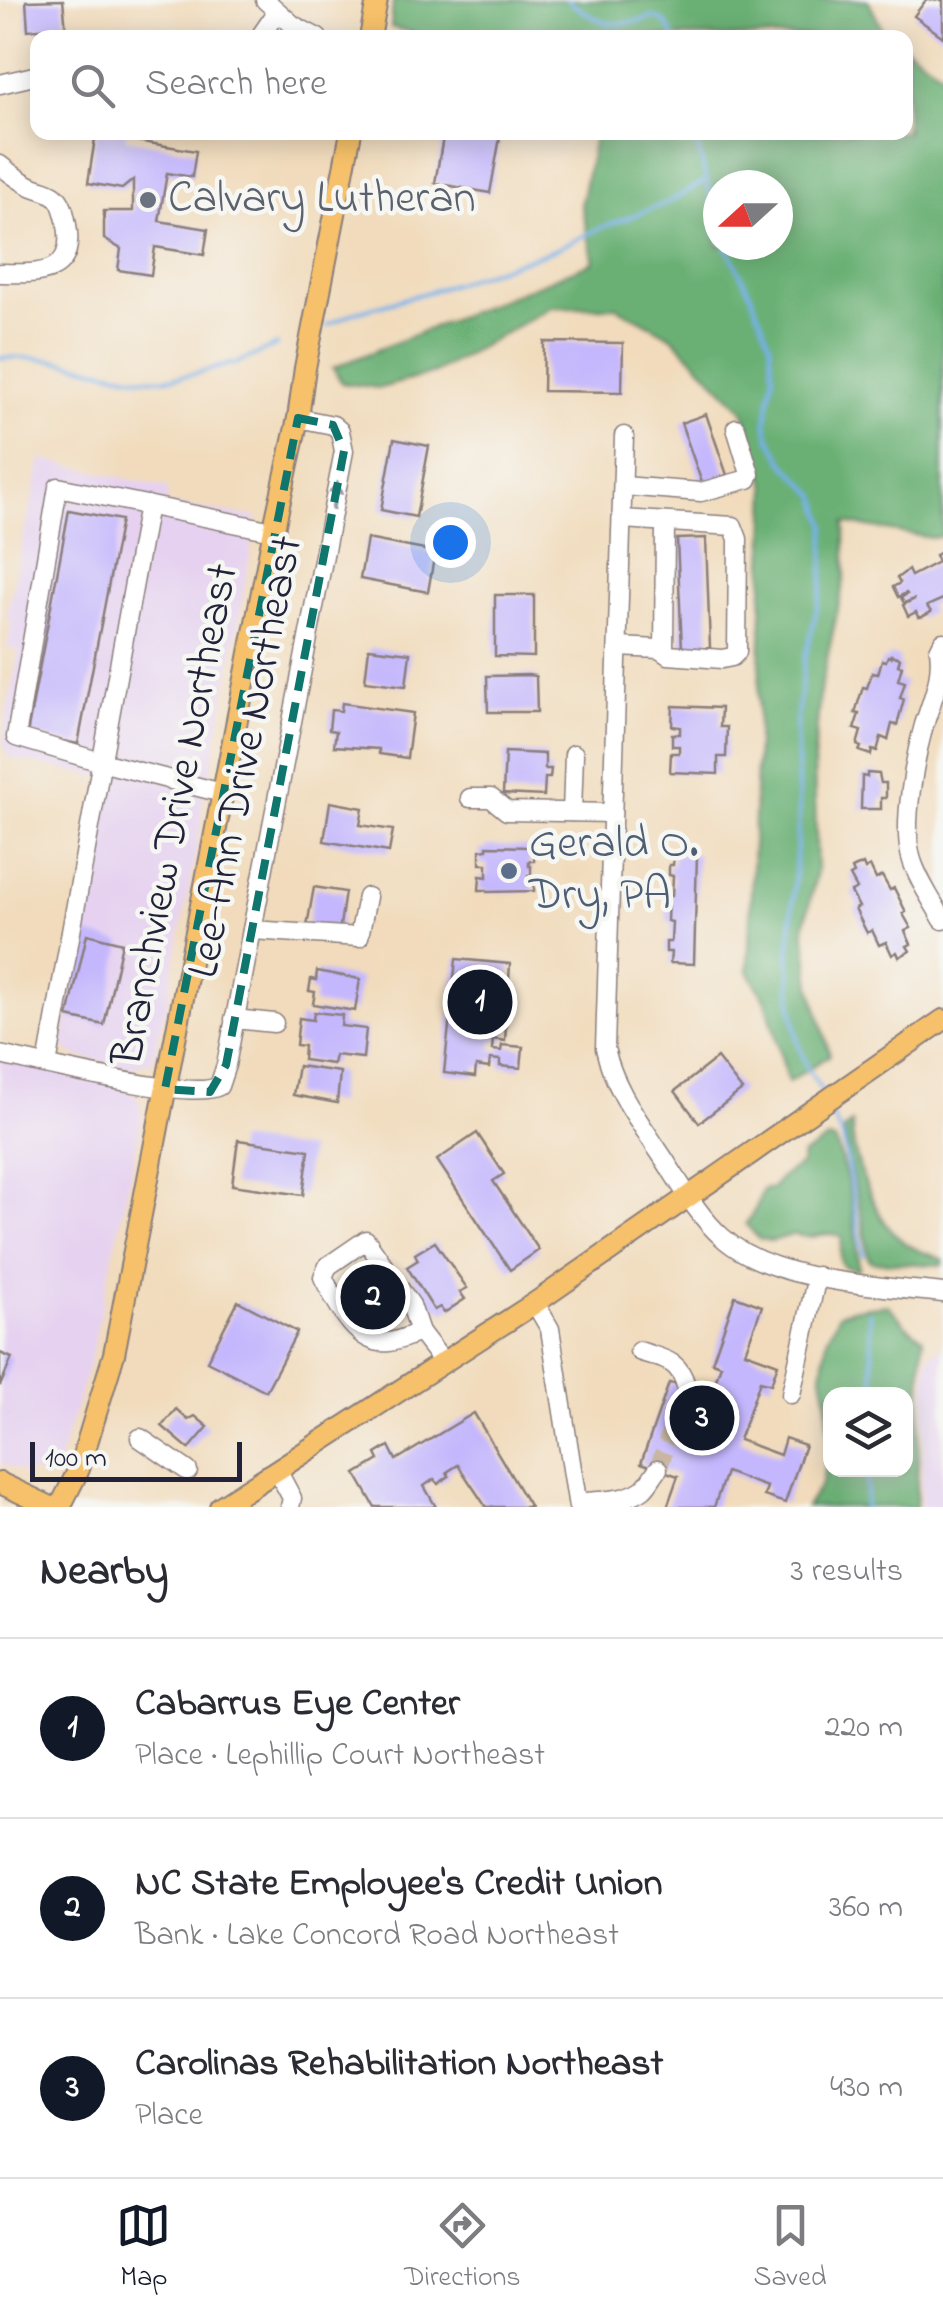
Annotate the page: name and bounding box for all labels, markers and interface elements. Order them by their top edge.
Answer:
search box [30,30,913,140]
text: Search here [145,57,327,113]
icon: search [65,58,120,113]
place label: Calvary Lutheran [168,167,476,233]
north arrow [703,170,793,260]
marker: Calvary Lutheran [137,189,159,211]
one-way arrow [328,480,344,511]
your location [425,517,476,568]
street label: Lee-Ann Drive Northeast [172,530,322,984]
street label: Branchview Drive Northeast [96,558,258,1073]
place label: Gerald O. Dry, PA [528,812,698,930]
marker: Gerald O. Dry, PA [498,860,520,882]
pin: 1 [448,964,512,1040]
pin: 2 [340,1260,406,1334]
pin: 3 [670,1380,734,1456]
map controls [823,1387,913,1477]
button: layers [823,1387,913,1477]
scale bar [30,1437,242,1482]
text: 100 m [45,1439,107,1480]
text: Nearby [40,1542,168,1603]
text: 3 results [791,1549,903,1596]
text: Cabarrus Eye Center [135,1677,460,1733]
text: 1 [67,1705,78,1752]
text: 220 m [825,1705,903,1752]
text: Place · Lephillip Court Northeast [135,1733,545,1780]
text: NC State Employee's Credit Union [135,1857,662,1913]
text: 2 [65,1885,80,1932]
text: 360 m [829,1885,903,1932]
text: Bank · Lake Concord Road Northeast [135,1913,619,1960]
text: Carolinas Rehabilitation Northeast [135,2037,663,2093]
text: 3 [66,2065,79,2112]
text: 430 m [830,2065,903,2112]
text: Place [135,2093,203,2140]
tab: Map [116,2198,171,2299]
tab: Directions [404,2198,521,2299]
tab: Saved [754,2198,827,2299]

